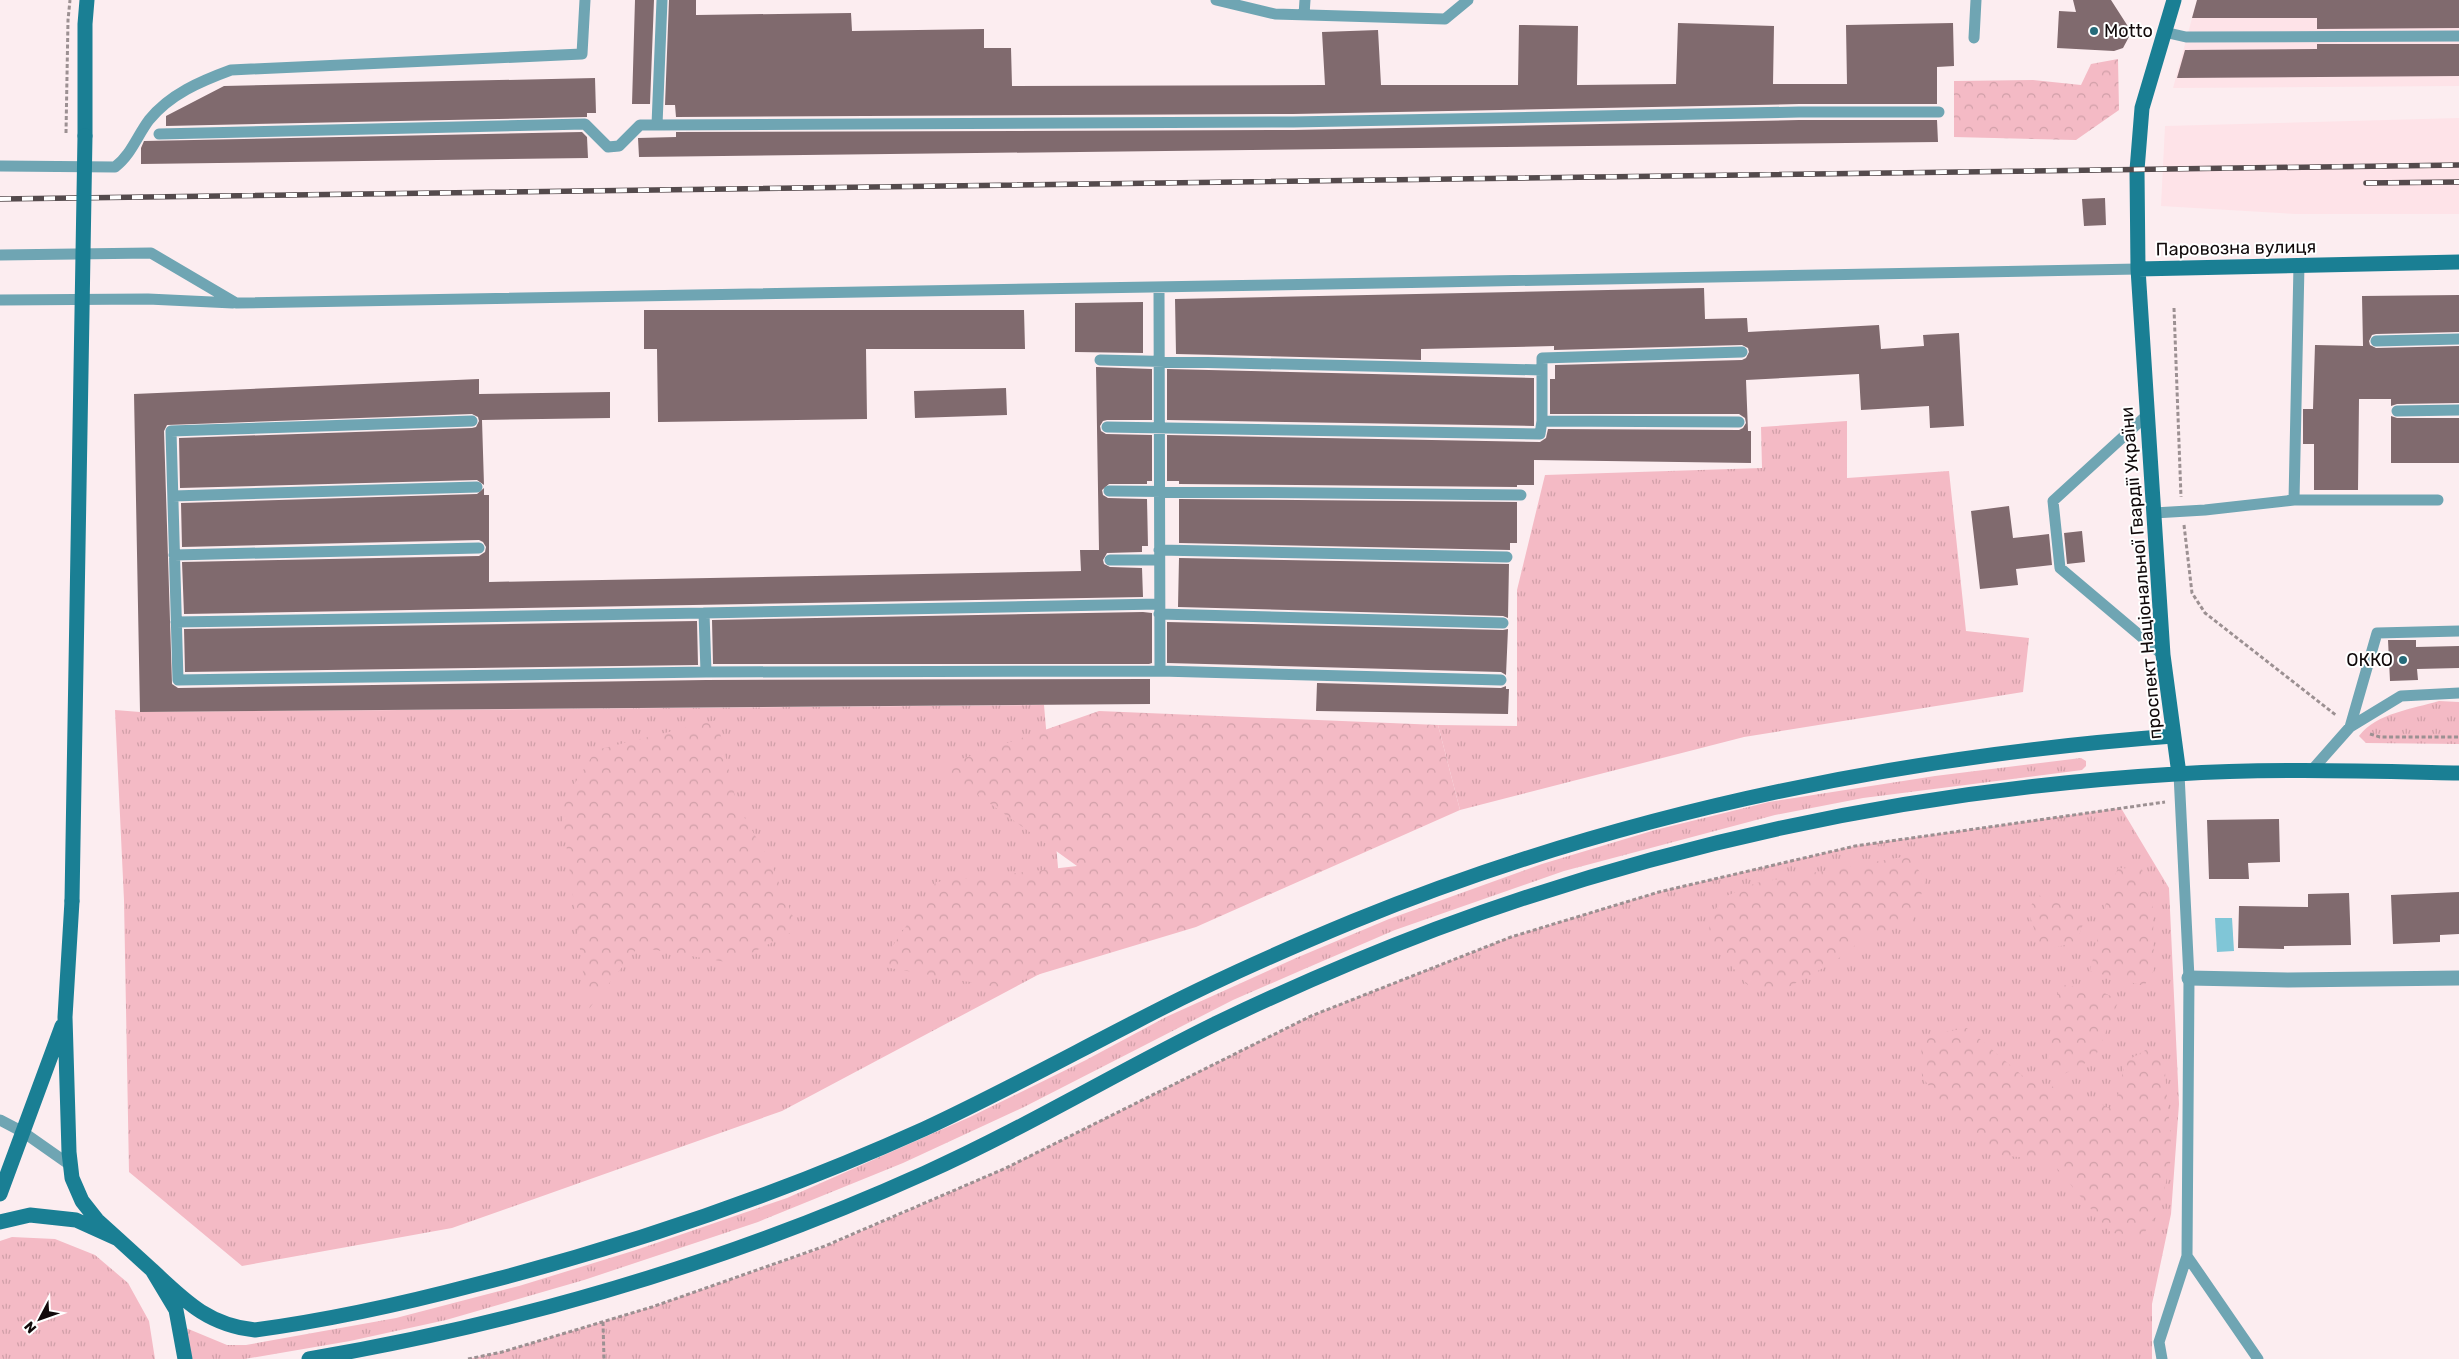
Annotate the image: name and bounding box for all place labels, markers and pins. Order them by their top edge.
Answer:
place label: Motto [2104,20,2153,42]
marker: Motto [2088,25,2100,37]
place label: ОККО [2346,649,2393,671]
marker: ОККО [2397,654,2409,666]

